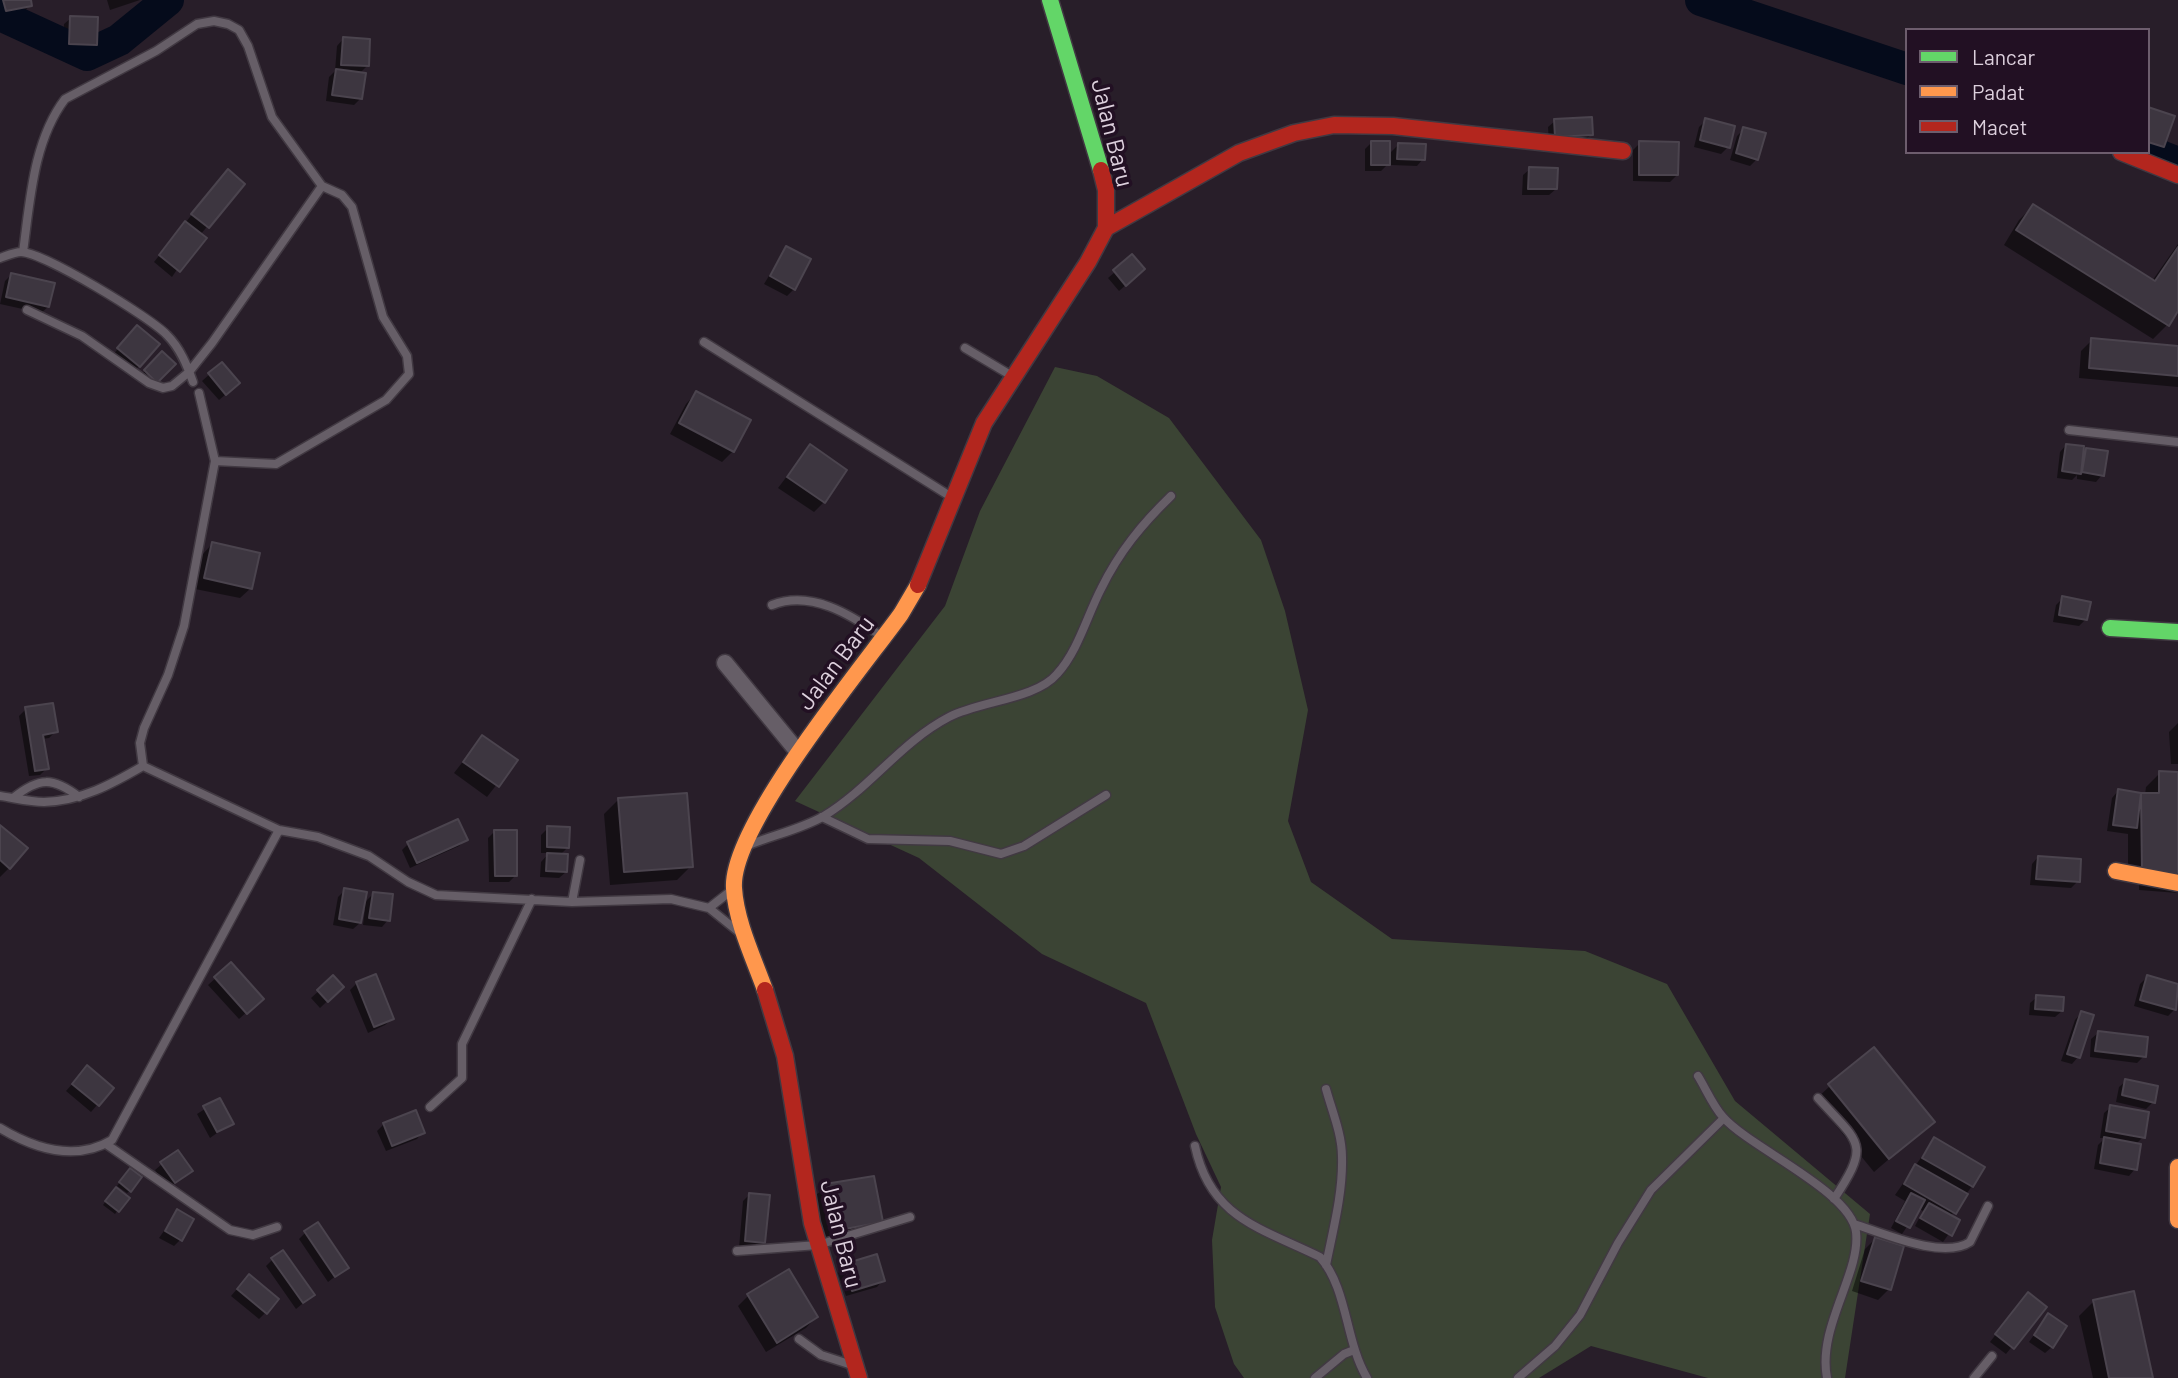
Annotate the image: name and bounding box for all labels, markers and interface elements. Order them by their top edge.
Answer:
legend [1905,28,2150,154]
text: Lancar [1972,44,2035,69]
street label: Jalan Baru [1085,76,1139,190]
text: Padat [1972,79,2025,104]
text: Macet [1972,114,2027,139]
street label: Jalan Baru [791,610,881,716]
street label: Jalan Baru [814,1177,868,1291]

